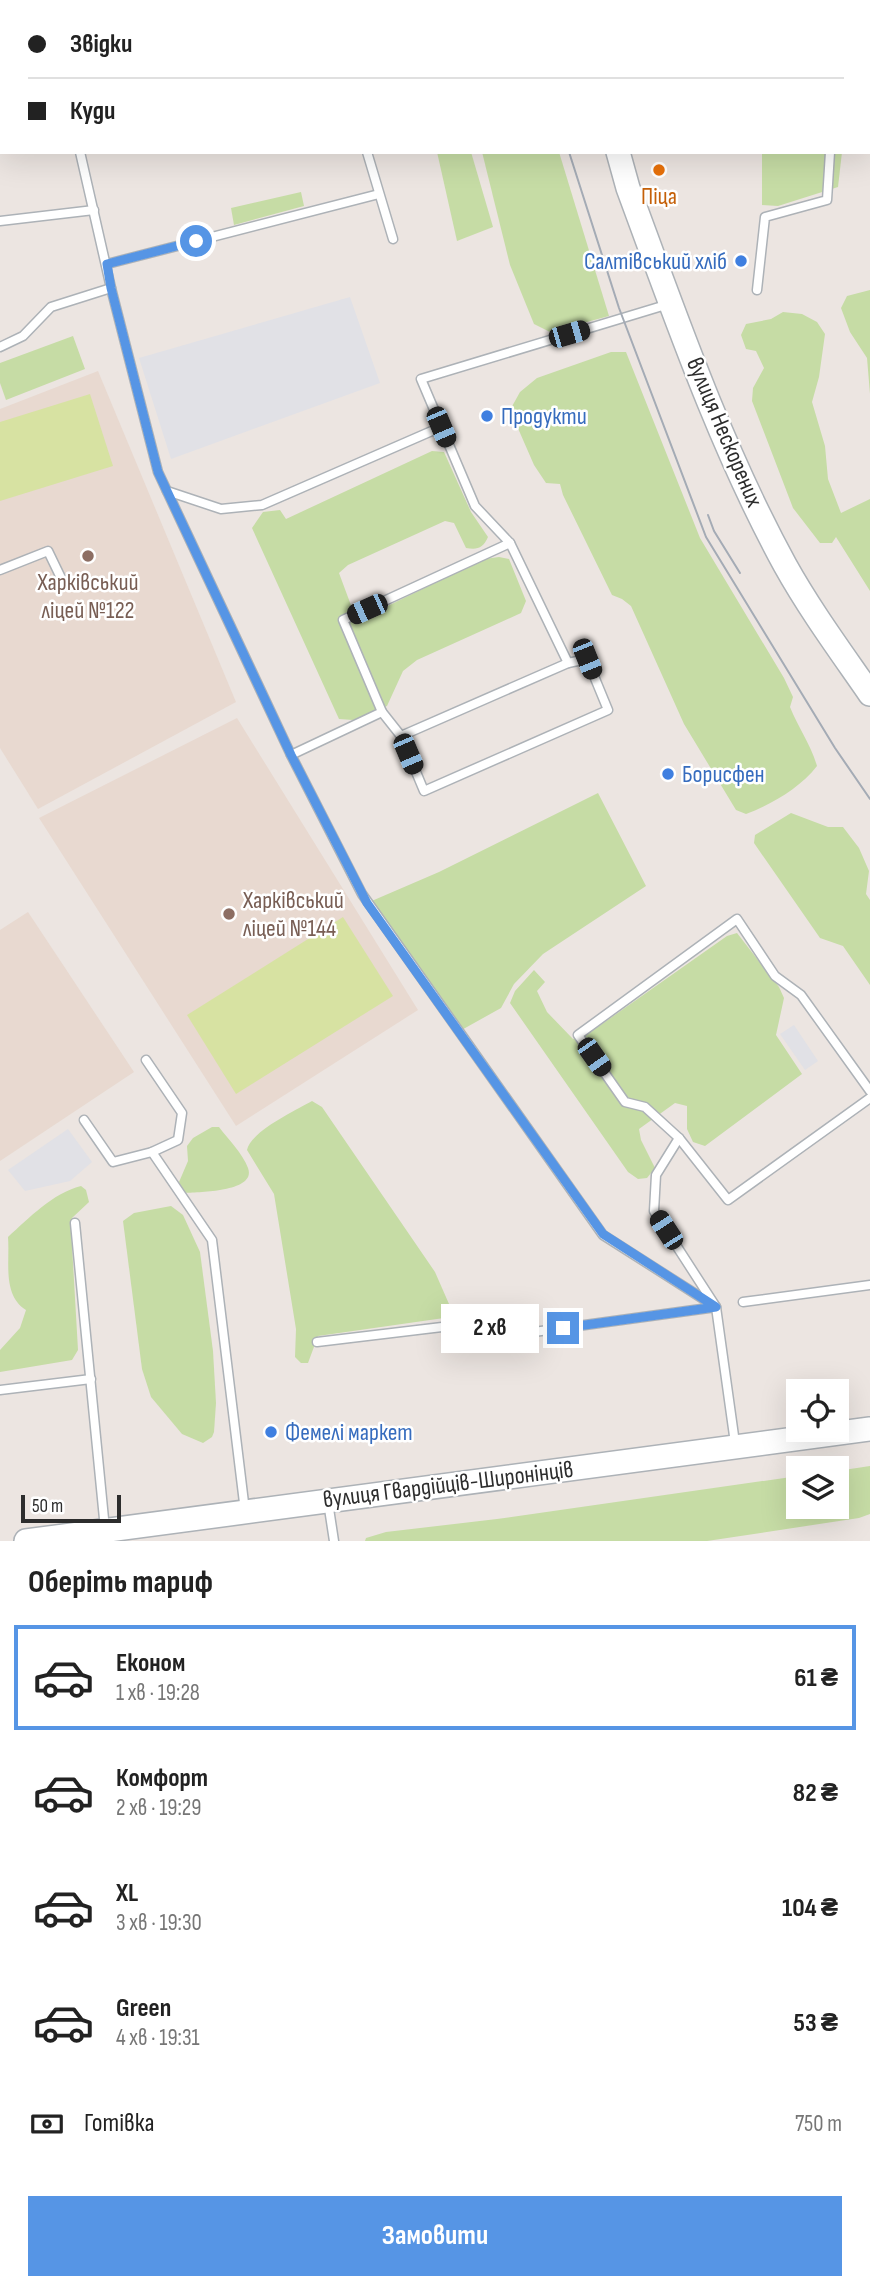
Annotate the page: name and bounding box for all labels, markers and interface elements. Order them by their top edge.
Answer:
text: Звідки [70,29,132,60]
text: Куди [70,96,115,127]
marker: Піца [651,162,667,178]
place label: Піца [641,182,677,211]
route start [180,225,212,257]
place label: Салтівський хліб [584,247,727,276]
marker: Салтівський хліб [733,253,749,269]
car [546,318,593,350]
street label: вулиця Нескорених [680,353,769,511]
place label: Продукти [501,402,587,431]
car [424,404,459,450]
marker: Продукти [479,408,495,424]
marker: Харківський ліцей №122 [80,548,96,564]
place label: Харківський ліцей №122 [37,568,138,625]
car [344,591,391,627]
car [570,636,605,682]
car [391,731,426,777]
place label: Борисфен [682,760,765,789]
marker: Борисфен [660,766,676,782]
place label: Харківський ліцей №144 [242,886,344,943]
marker: Харківський ліцей №144 [221,906,237,922]
car [574,1034,615,1080]
car [646,1207,687,1253]
callout: 2 хв [440,1304,538,1352]
route end [547,1312,579,1344]
text: 2 хв [473,1314,507,1342]
map controls [786,1379,849,1519]
button: locate [786,1379,849,1442]
place label: Фемелі маркет [285,1418,413,1447]
marker: Фемелі маркет [263,1424,279,1440]
street label: вулиця Гвардійців-Широнінців [321,1455,575,1514]
button: layers [786,1456,849,1519]
scale bar [21,1492,121,1524]
text: 50 m [32,1495,63,1518]
text: Оберіть тариф [28,1563,213,1602]
icon: car [32,1646,95,1709]
text: Економ [116,1648,185,1679]
text: 61 ₴ [794,1663,838,1694]
text: 1 хв · 19:28 [116,1679,200,1707]
icon: car [32,1761,95,1824]
text: Комфорт [116,1763,208,1794]
text: 82 ₴ [793,1778,838,1809]
text: 2 хв · 19:29 [116,1794,201,1822]
icon: car [32,1876,95,1939]
text: XL [116,1878,138,1909]
text: 104 ₴ [782,1893,838,1924]
text: 3 хв · 19:30 [116,1909,202,1937]
icon: car [32,1991,95,2054]
text: Green [116,1993,171,2024]
text: 53 ₴ [794,2008,838,2039]
text: 4 хв · 19:31 [116,2024,200,2052]
icon: cash [28,2105,66,2143]
text: Готівка [84,2108,155,2139]
text: 750 m [795,2110,842,2138]
button: Замовити [28,2196,842,2276]

